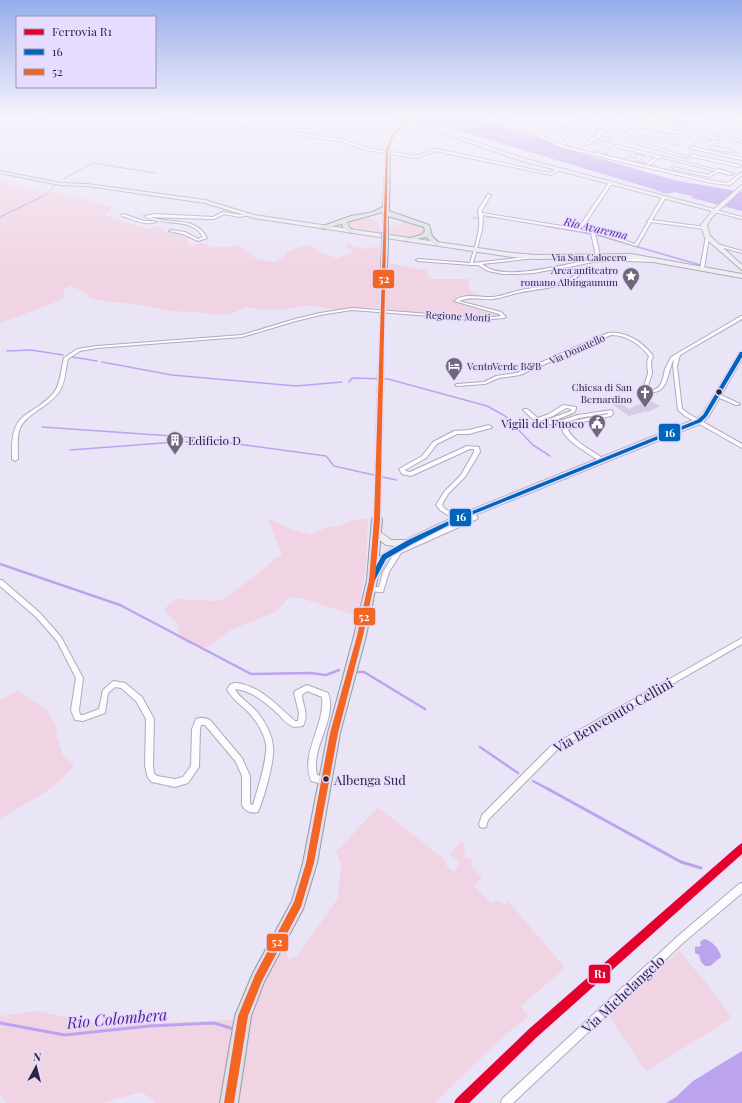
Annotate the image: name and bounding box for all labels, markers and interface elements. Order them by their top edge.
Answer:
legend [16,16,156,88]
text: Ferrovia R1 [52,23,113,39]
text: 16 [52,43,63,59]
text: 52 [52,63,63,79]
water label: Rio Avarenna [562,213,630,243]
street label: Via San Calocero [551,250,627,264]
place label: Area anfiteatro romano Albingaunum [521,263,619,289]
place icon: Area anfiteatro romano Albingaunum [621,266,641,291]
line badge: 52 [372,269,395,289]
text: 52 [379,271,390,286]
street label: Regione Monti [425,307,491,325]
street label: Via Donatello [546,330,608,368]
hotel icon: VentoVerde B&B [444,356,464,381]
place label: VentoVerde B&B [466,359,541,373]
place label: Chiesa di San Bernardino [572,380,633,406]
church icon: Chiesa di San Bernardino [635,383,655,408]
unlabelled marker [714,387,724,397]
public building icon: Vigili del Fuoco [587,413,607,438]
place label: Vigili del Fuoco [500,415,584,431]
line badge: 16 [658,423,681,442]
text: 16 [665,425,675,440]
building icon: Edificio D [165,430,185,455]
place label: Edificio D [188,432,241,448]
line badge: 16 [449,508,472,527]
text: 16 [456,509,466,524]
line badge: 52 [353,607,376,626]
text: 52 [359,609,370,624]
street label: Via Benvenuto Cellini [549,673,676,757]
place label: Albenga Sud [333,771,406,788]
marker: Albenga Sud [321,774,331,784]
line badge: 52 [266,933,289,952]
text: 52 [272,934,283,949]
street label: Via Michelangelo [577,951,669,1038]
line badge: R1 [588,964,611,984]
text: R1 [594,966,606,981]
water label: Rio Colombera [65,1003,168,1033]
north arrow [16,1047,56,1087]
text: N [32,1049,42,1065]

